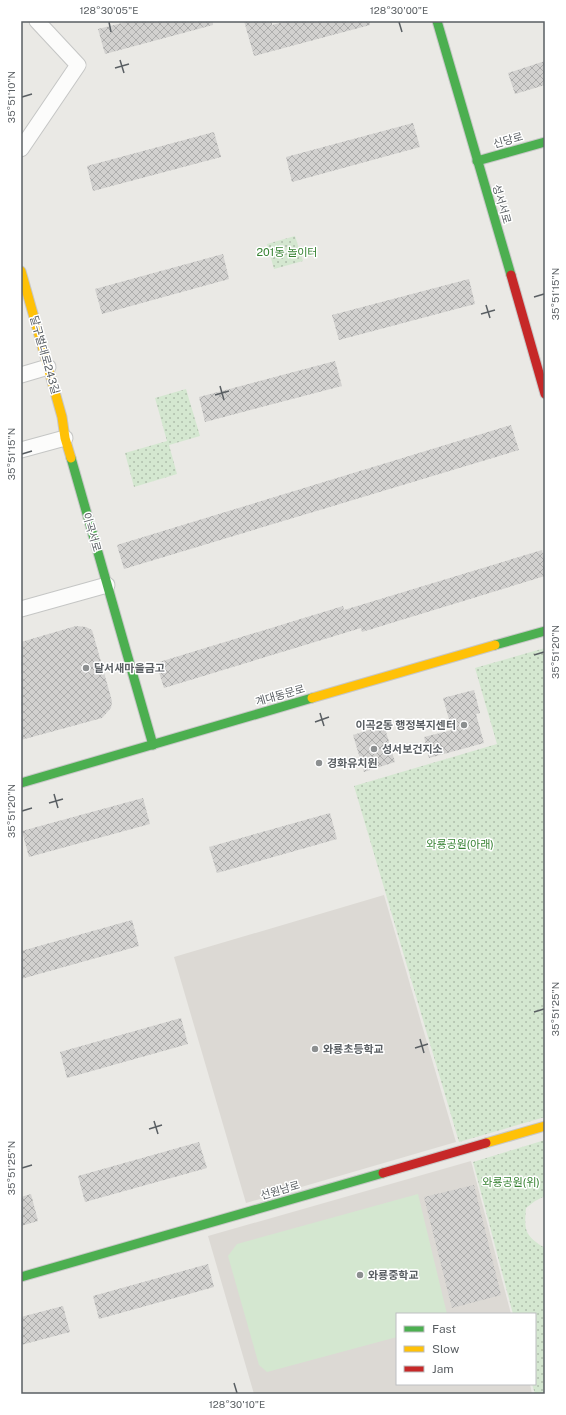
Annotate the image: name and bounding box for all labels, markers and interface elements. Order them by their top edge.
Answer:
text: 128°30'05"E [80,4,138,16]
text: 128°30'00"E [370,4,428,16]
text: 35°51'10"N [5,71,17,123]
street label: 신당로 [492,130,524,150]
street label: 성서서로 [491,183,513,225]
park label: 201동 놀이터 [257,246,317,258]
text: 35°51'15"N [549,268,561,320]
street label: 달구벌대로243길 [28,314,62,396]
text: 35°51'15"N [5,428,17,480]
street label: 이곡서로 [81,511,103,553]
text: 35°51'20"N [549,625,561,679]
place label: 달서새마을금고 [94,662,165,674]
marker: 달서새마을금고 [81,663,91,673]
street label: 계대동문로 [254,682,306,708]
place label: 이곡2동 행정복지센터 [355,719,456,731]
marker: 이곡2동 행정복지센터 [459,720,469,730]
place label: 성서보건지소 [382,743,443,755]
marker: 성서보건지소 [369,744,379,754]
place label: 경화유치원 [327,757,378,769]
marker: 경화유치원 [314,758,324,768]
text: 35°51'20"N [5,784,17,838]
park label: 와룡공원(아래) [426,838,494,850]
text: 35°51'25"N [549,982,561,1036]
place label: 와룡초등학교 [323,1043,384,1055]
marker: 와룡초등학교 [310,1044,320,1054]
text: 35°51'25"N [5,1141,17,1195]
park label: 와룡공원(위) [482,1176,540,1188]
street label: 선원남로 [259,1179,301,1201]
place label: 와룡중학교 [368,1269,419,1281]
marker: 와룡중학교 [355,1270,365,1280]
legend [396,1313,536,1385]
text: Fast [432,1322,457,1336]
text: Slow [432,1342,460,1356]
text: Jam [432,1362,454,1376]
text: 128°30'10"E [209,1398,265,1410]

